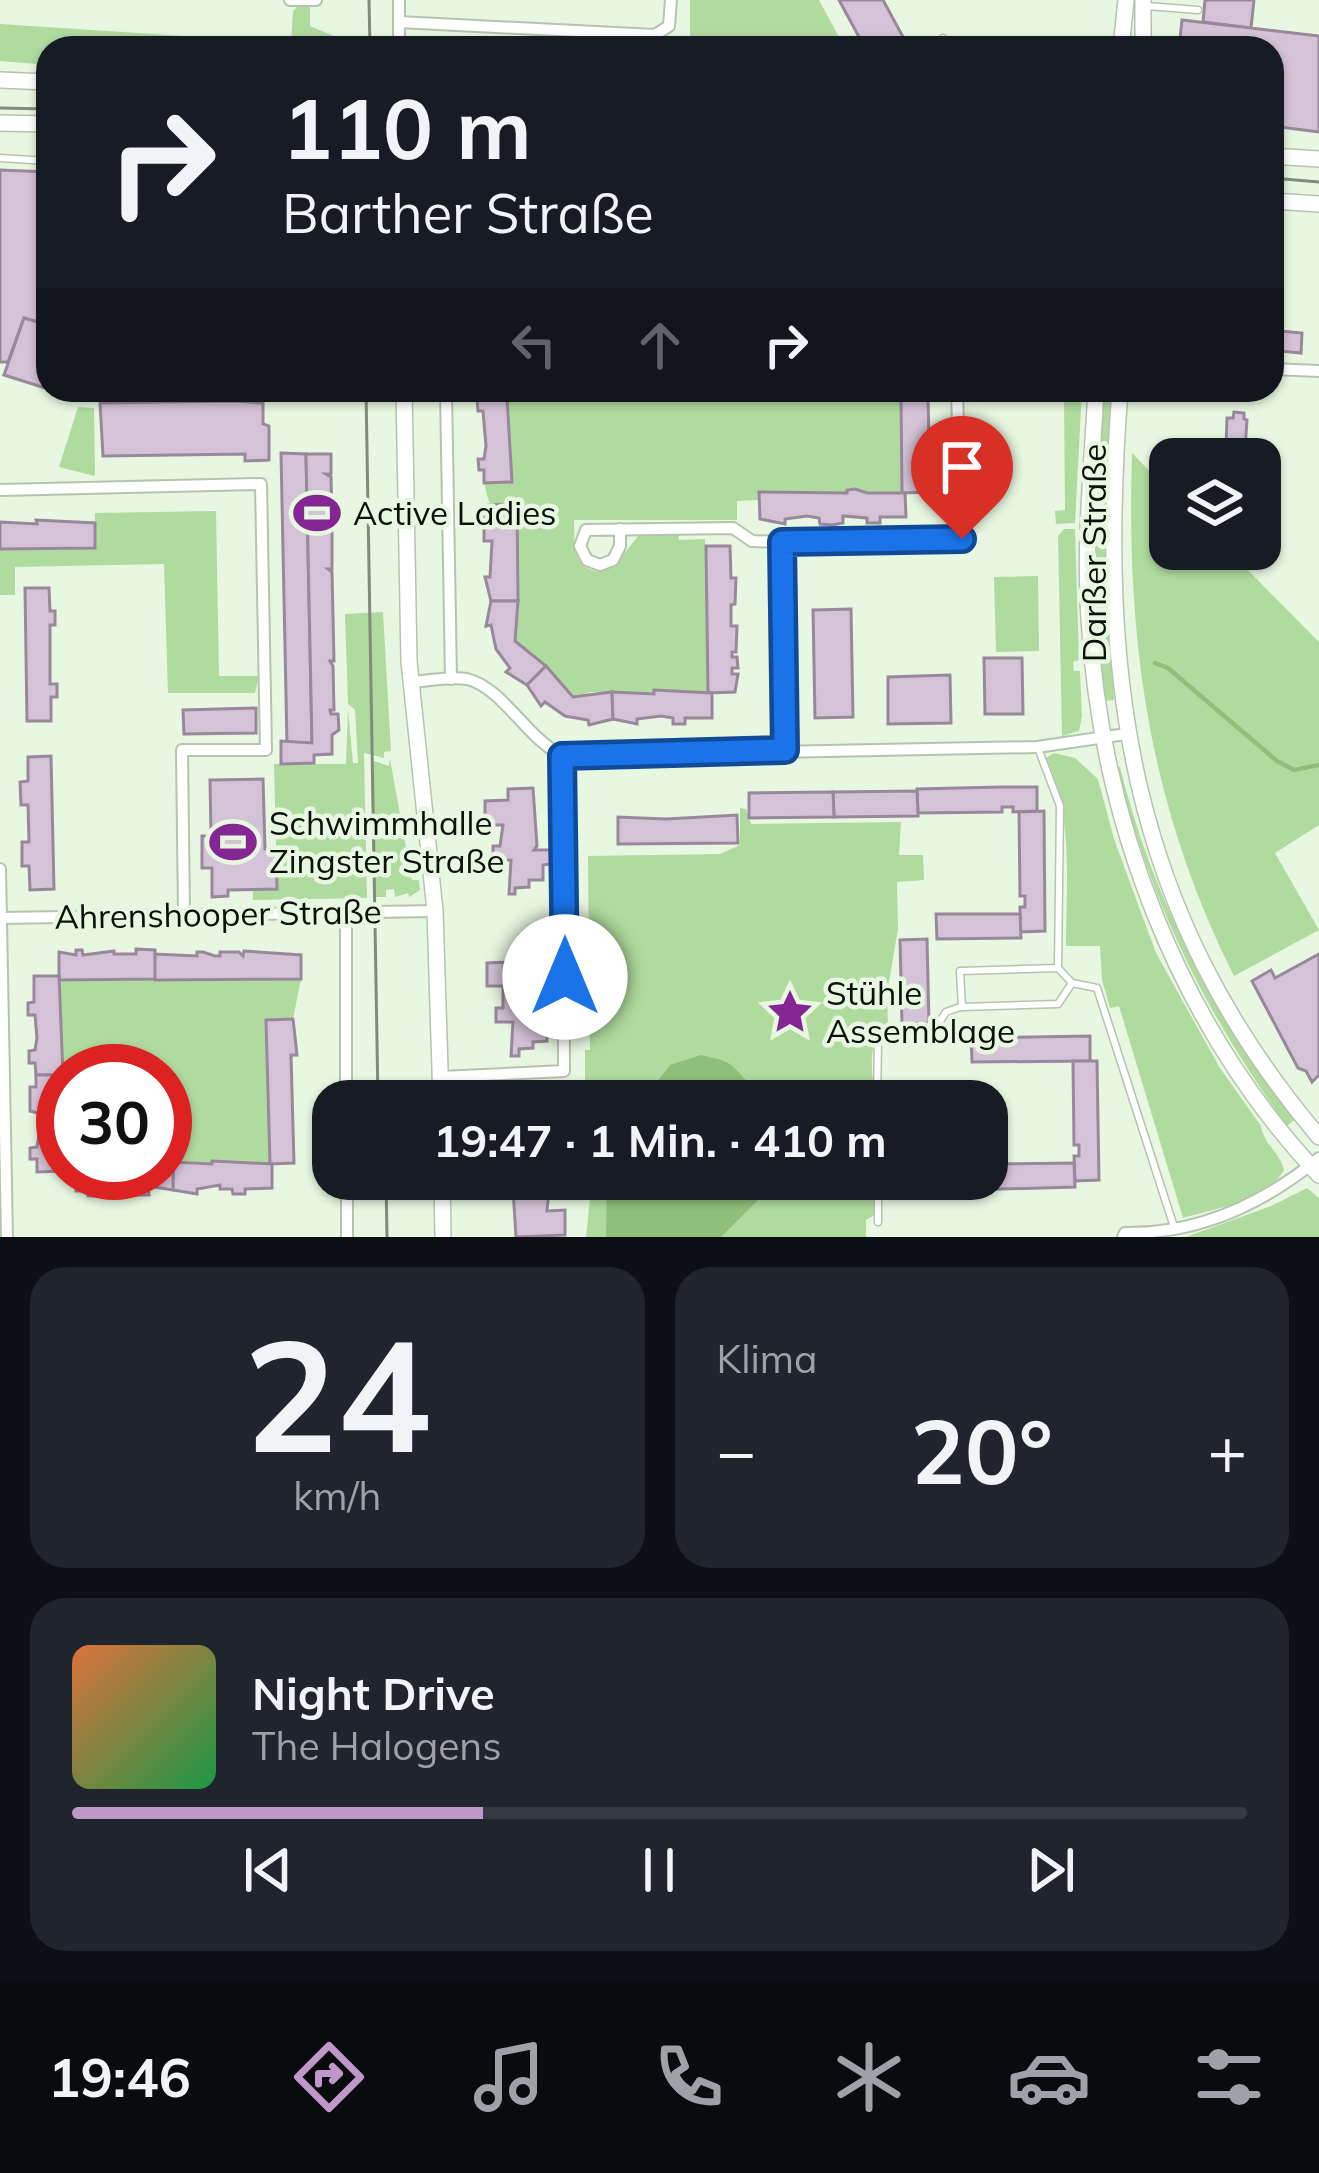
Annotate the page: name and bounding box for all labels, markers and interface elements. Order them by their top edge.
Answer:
text: 110 m [282,75,532,180]
icon: right [84,84,240,240]
text: Barther Straße [282,179,654,247]
icon: left [501,312,567,378]
icon: ahead [627,312,693,378]
icon: right [753,312,819,378]
pin [911,416,1013,539]
icon: arrive [929,434,995,500]
map controls [1149,438,1281,570]
button: layers [1149,438,1281,570]
street label: Darßer Straße [1073,444,1114,662]
sports icon: Active Ladies [292,488,342,538]
place label: Active Ladies [353,492,556,533]
place label: Schwimmhalle Zingster Straße [269,802,504,881]
sports icon: Schwimmhalle Zingster Straße [208,817,258,867]
street label: Ahrenshooper Straße [54,890,382,937]
position arrow [502,914,628,1040]
place label: Stühle Assemblage [826,972,1015,1051]
place icon: Stühle Assemblage [765,987,815,1037]
speed limit sign: 30 [36,1044,192,1200]
text: 19:47 · 1 Min. · 410 m [433,1112,887,1168]
text: 24 [244,1295,431,1491]
text: Klima [717,1334,817,1383]
text: 20° [911,1394,1053,1507]
text: − [717,1409,756,1492]
text: + [1207,1409,1247,1492]
text: km/h [293,1471,381,1520]
text: Night Drive [252,1665,495,1721]
text: The Halogens [252,1721,502,1770]
icon: previous [235,1837,301,1903]
icon: pause [626,1837,692,1903]
icon: next [1018,1837,1084,1903]
icon: directions [287,2035,371,2119]
icon: music [467,2035,551,2119]
icon: phone [647,2035,731,2119]
icon: climate [827,2035,911,2119]
icon: car [1007,2035,1091,2119]
icon: filters [1187,2035,1271,2119]
text: 19:46 [48,2043,191,2111]

